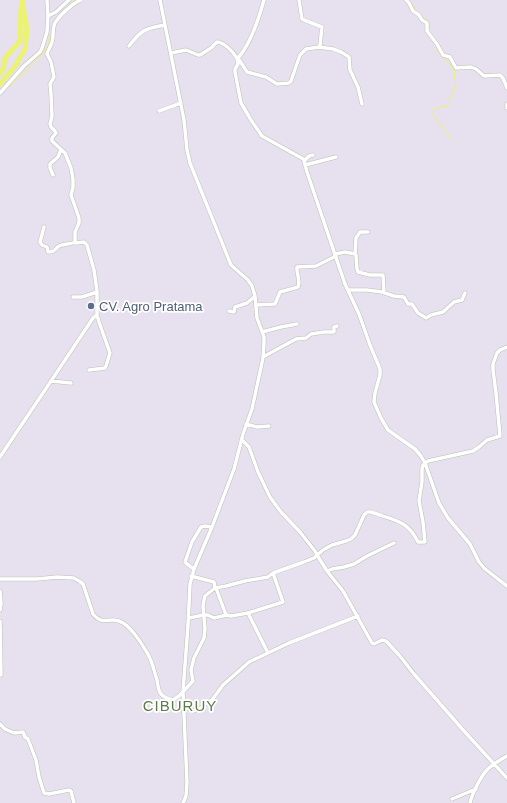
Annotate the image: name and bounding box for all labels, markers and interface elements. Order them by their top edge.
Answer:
place label: CV. Agro Pratama [99,299,203,314]
marker: CV. Agro Pratama [86,301,96,311]
district label: CIBURUY [143,697,217,714]

